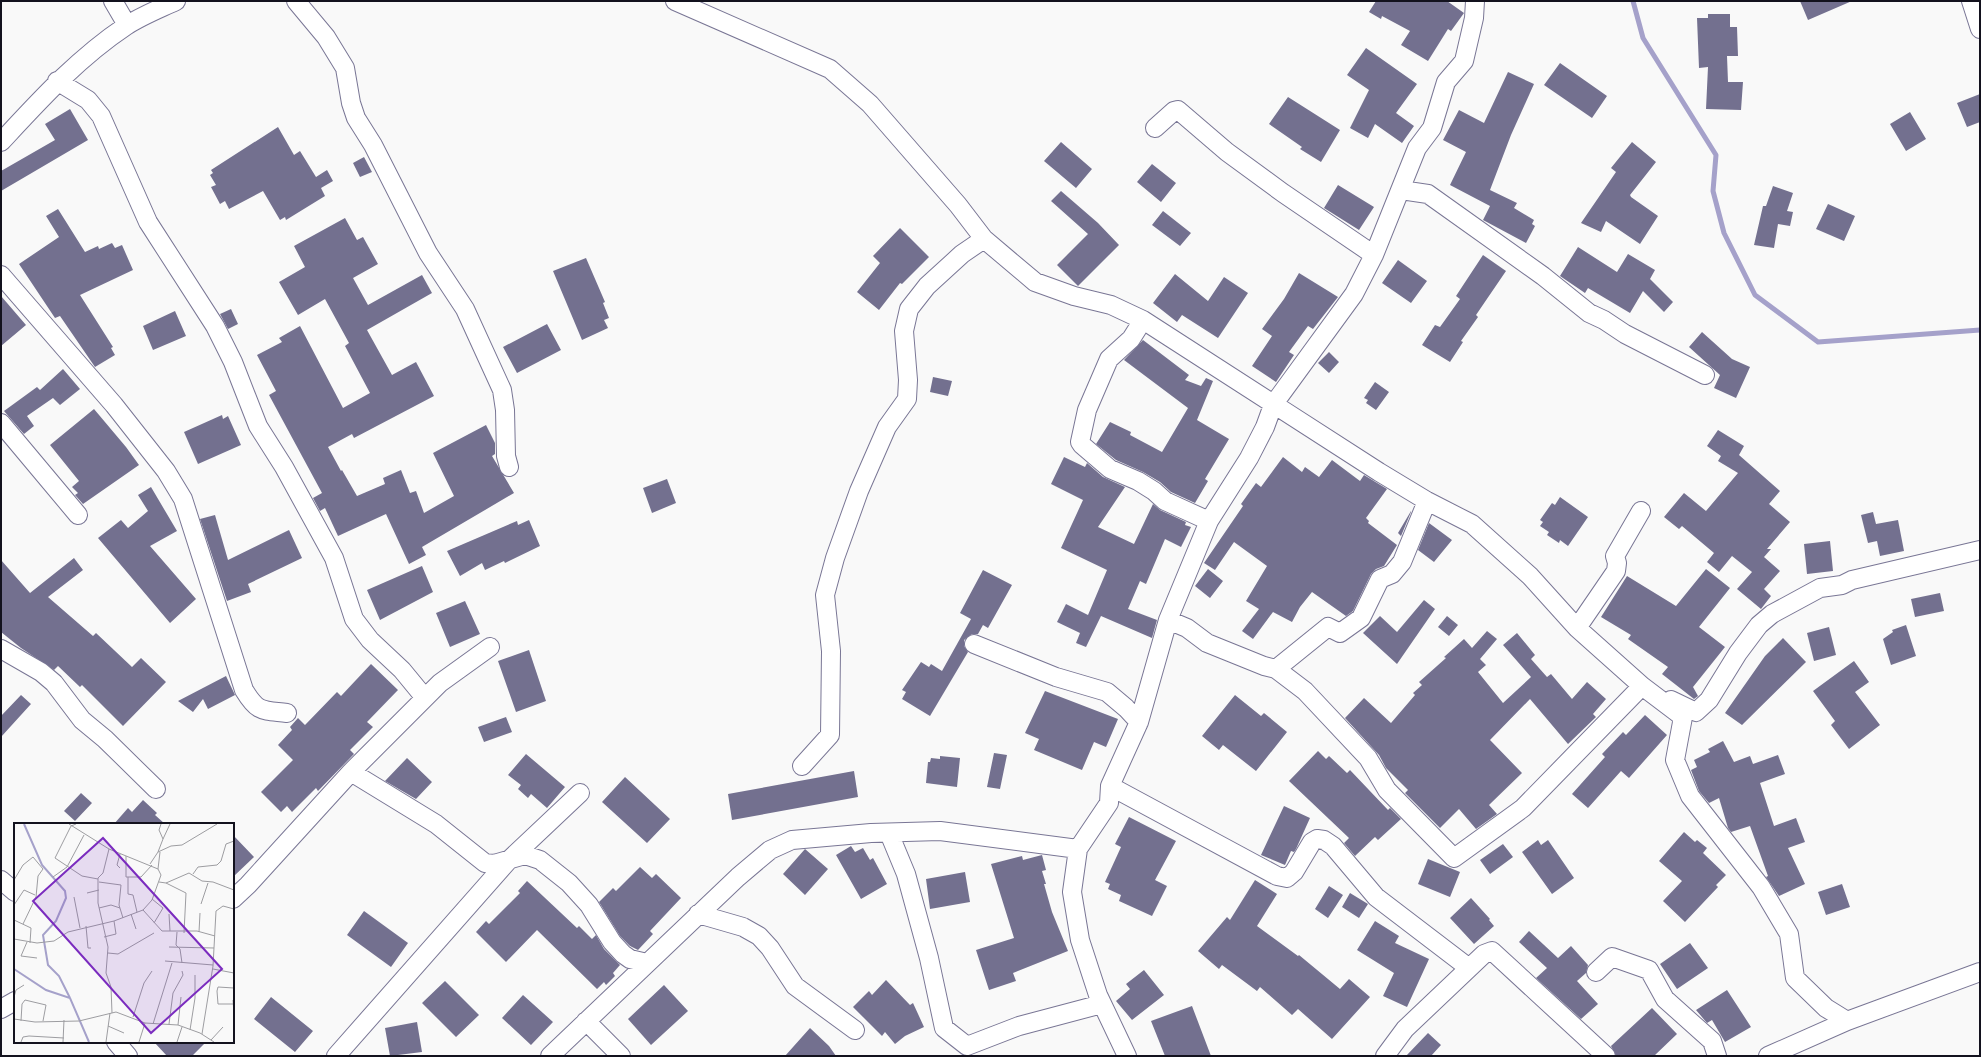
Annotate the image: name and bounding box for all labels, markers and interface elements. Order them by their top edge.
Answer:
inset map [14,823,234,1043]

